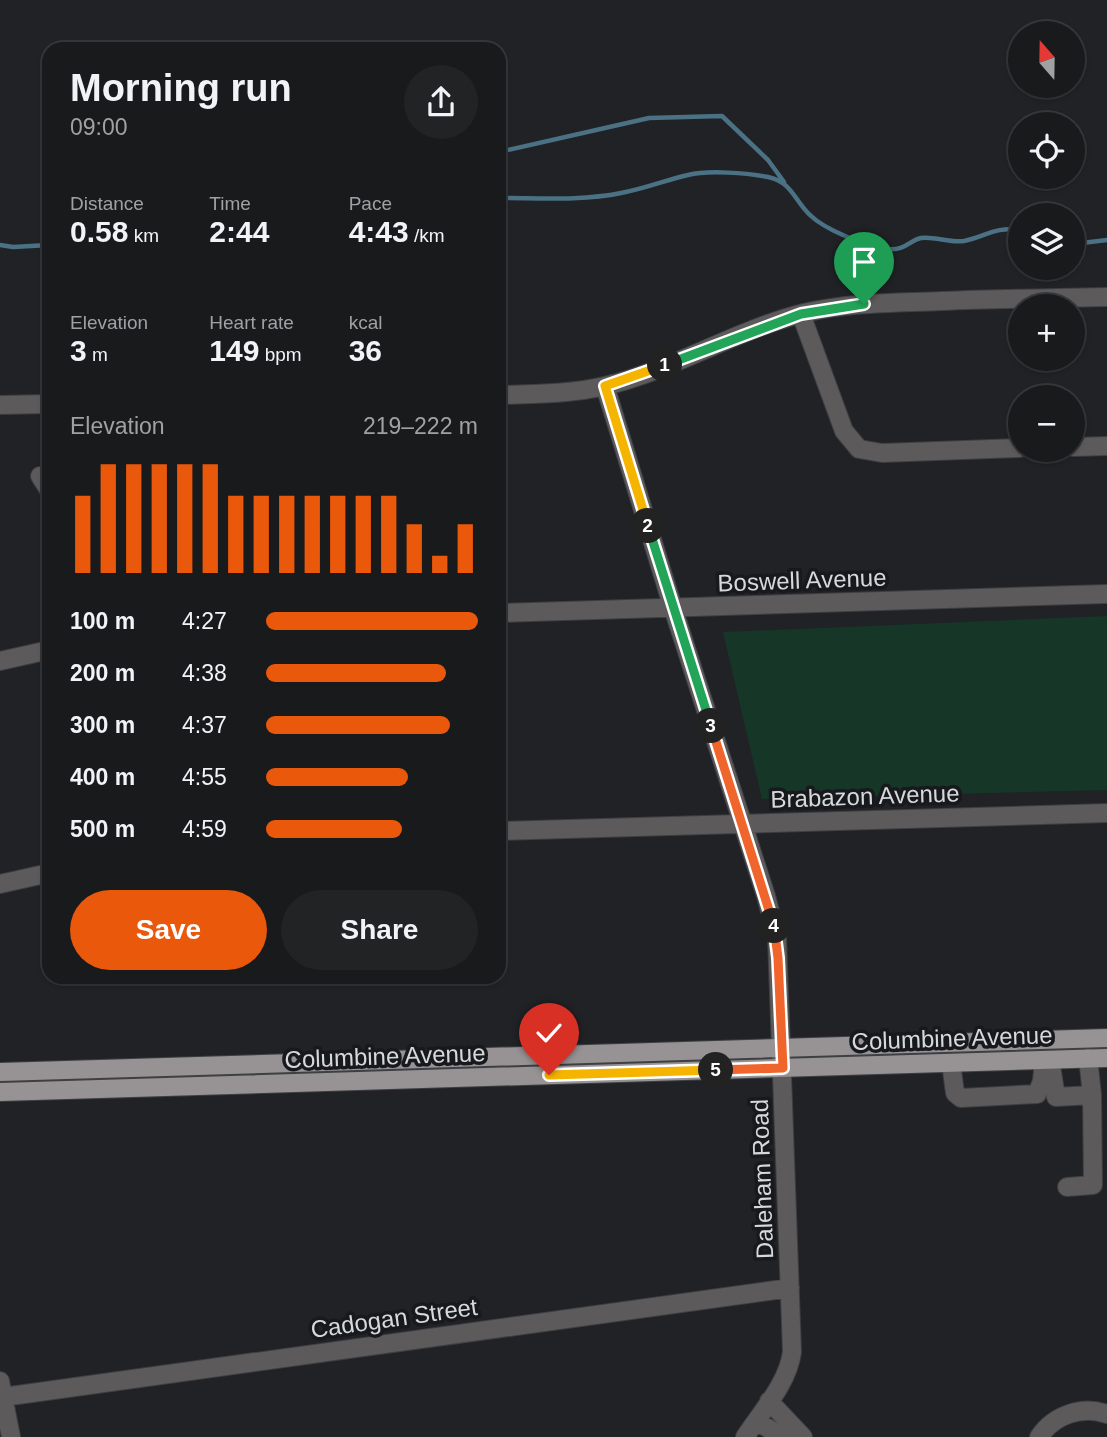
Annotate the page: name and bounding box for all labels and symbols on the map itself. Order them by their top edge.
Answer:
north arrow [1008,21,1085,98]
pin [834,232,894,304]
pin: 1 [648,348,682,382]
pin: 2 [630,508,666,544]
street label: Boswell Avenue [717,564,887,596]
pin: 3 [694,708,728,744]
street label: Brabazon Avenue [770,779,960,813]
pin: 4 [756,908,792,944]
pin [519,1003,579,1075]
street label: Columbine Avenue [851,1021,1053,1055]
street label: Columbine Avenue [284,1039,486,1073]
pin: 5 [698,1052,734,1088]
street label: Daleham Road [746,1099,778,1259]
street label: Cadogan Street [309,1293,479,1343]

